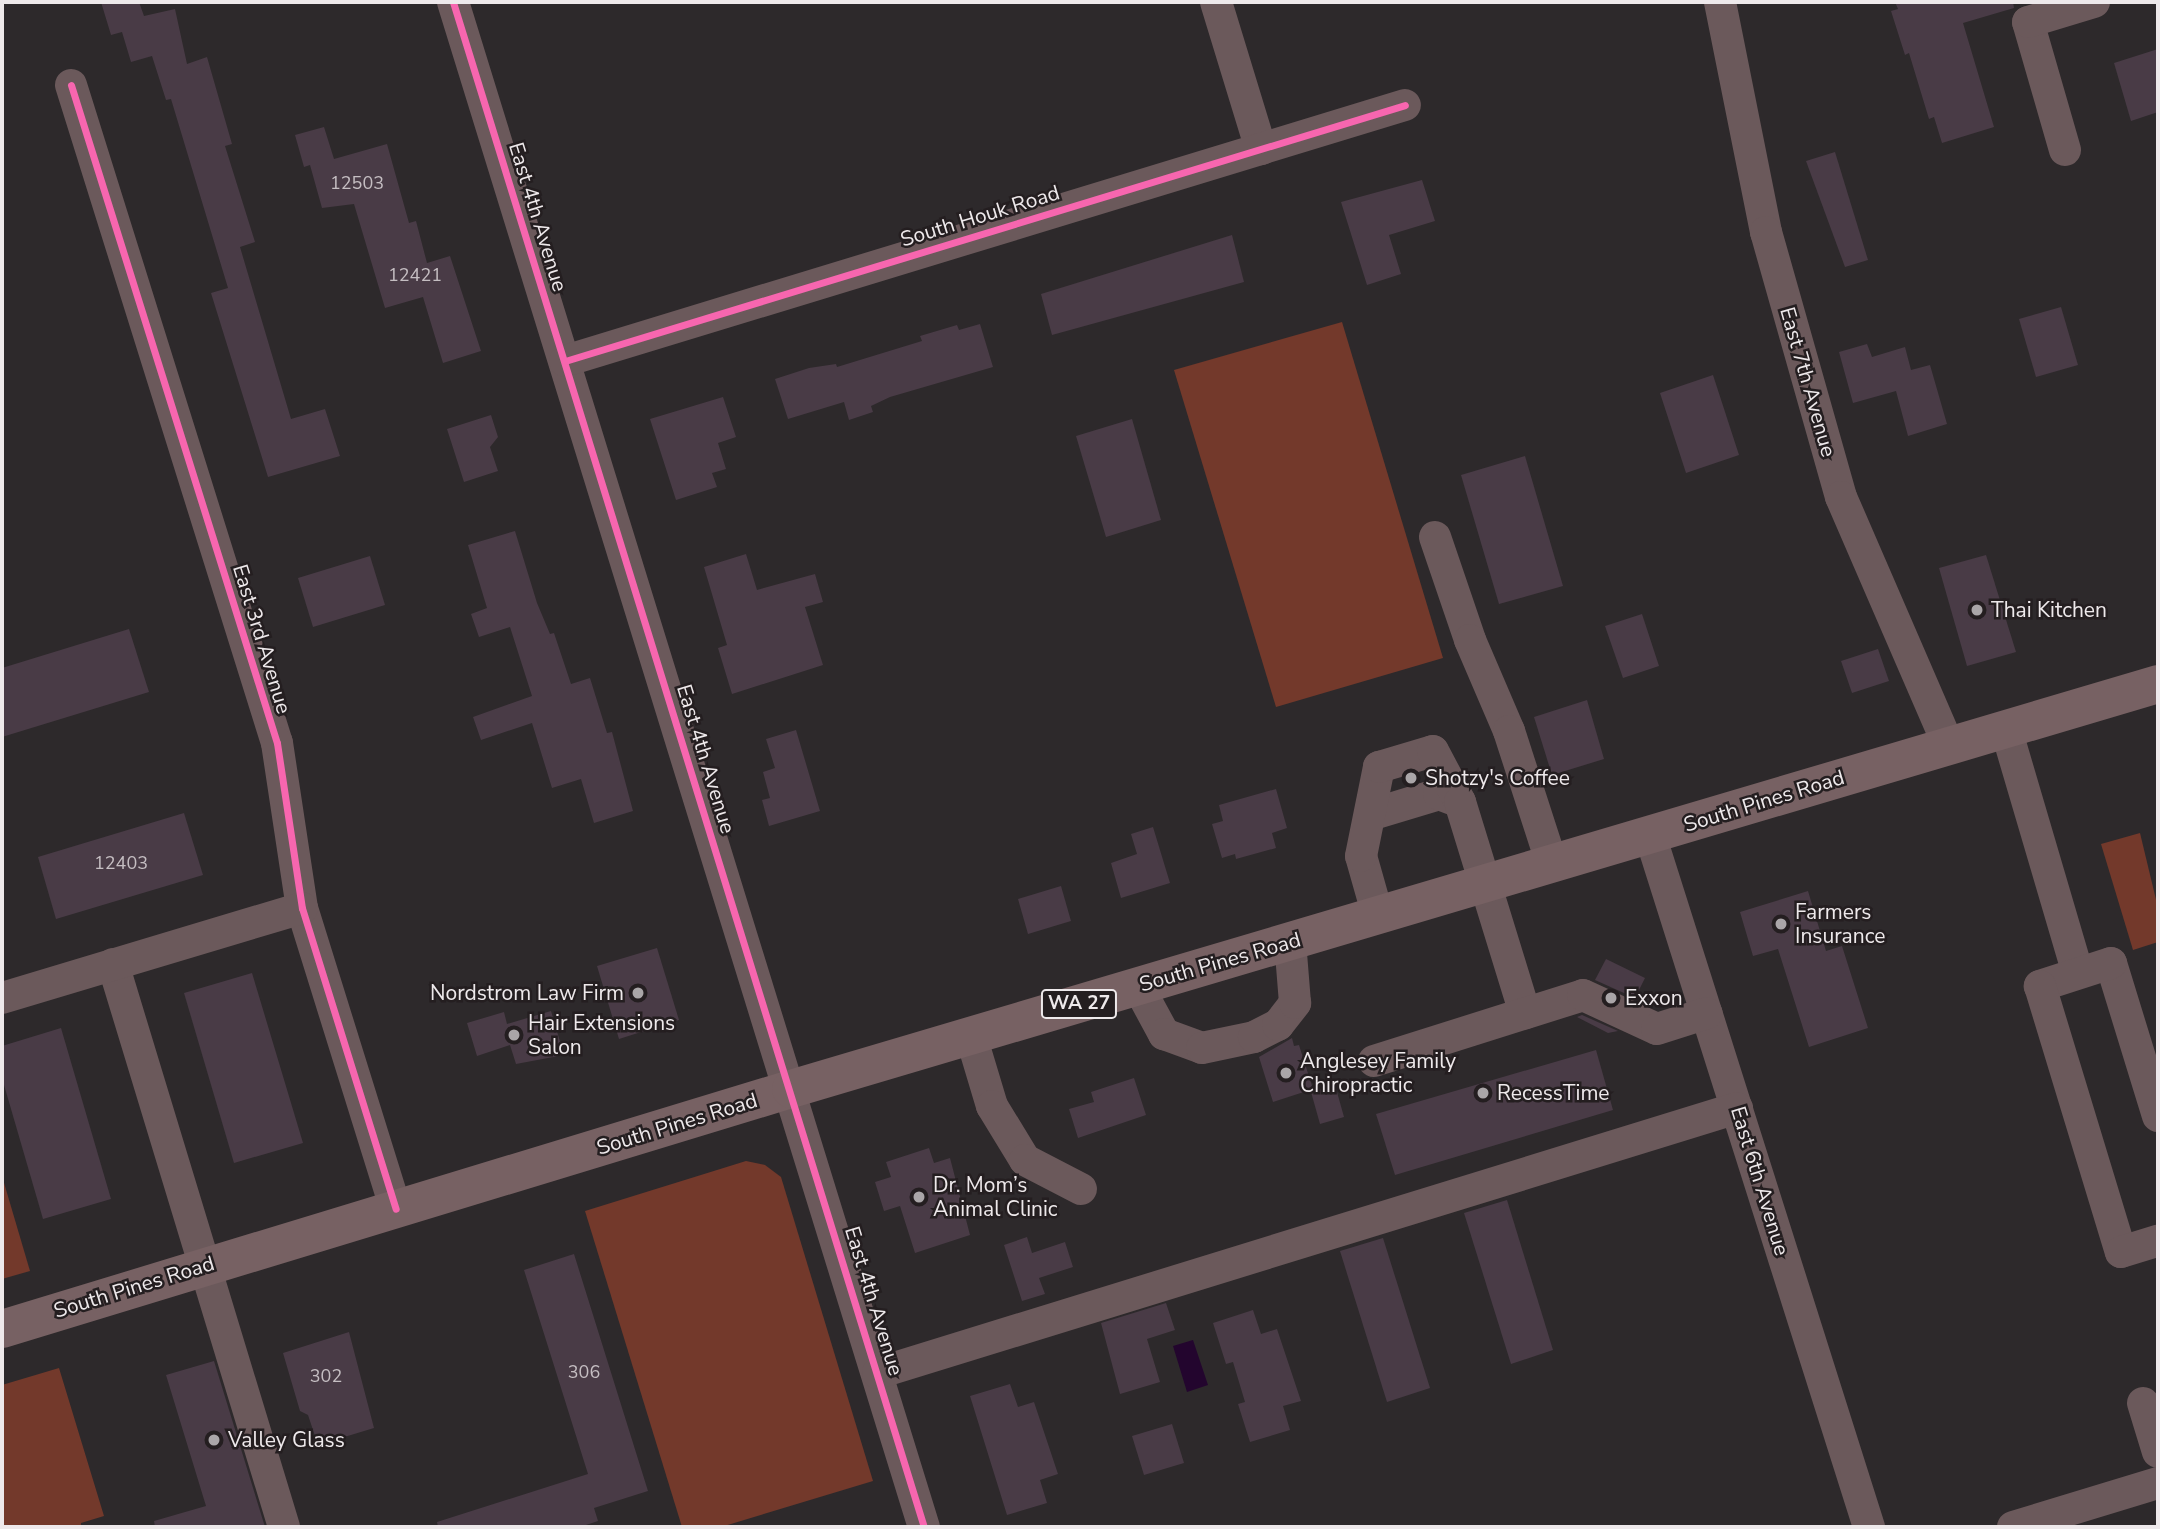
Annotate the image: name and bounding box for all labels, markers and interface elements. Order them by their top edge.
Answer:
street label: East 4th Avenue [503,139,573,295]
house number: 12503 [330,172,384,194]
street label: South Houk Road [897,180,1063,252]
house number: 12421 [388,264,442,286]
street label: East 7th Avenue [1775,304,1841,460]
street label: East 3rd Avenue [227,561,297,717]
place label: Thai Kitchen [1991,597,2107,623]
marker: Thai Kitchen [1969,602,1985,618]
street label: East 4th Avenue [671,681,741,837]
place label: Shotzy's Coffee [1425,765,1570,791]
street label: South Pines Road [1681,765,1847,837]
marker: Shotzy's Coffee [1403,770,1419,786]
house number: 12403 [94,852,148,874]
place label: Farmers Insurance [1795,899,1885,949]
marker: Farmers Insurance [1773,916,1789,932]
street label: South Pines Road [1136,927,1304,997]
place label: Nordstrom Law Firm [430,980,624,1006]
marker: Nordstrom Law Firm [630,985,646,1001]
place label: Exxon [1625,985,1683,1011]
road number: WA 27 [1040,988,1118,1020]
marker: Exxon [1603,990,1619,1006]
place label: Hair Extensions Salon [528,1010,675,1060]
marker: Hair Extensions Salon [506,1027,522,1043]
place label: Anglesey Family Chiropractic [1300,1048,1456,1098]
marker: Anglesey Family Chiropractic [1278,1065,1294,1081]
place label: RecessTime [1497,1080,1610,1106]
marker: RecessTime [1475,1085,1491,1101]
street label: South Pines Road [594,1088,760,1160]
street label: East 6th Avenue [1725,1103,1795,1259]
place label: Dr. Mom’s Animal Clinic [933,1172,1058,1222]
marker: Dr. Mom’s Animal Clinic [911,1189,927,1205]
street label: East 4th Avenue [839,1223,909,1379]
street label: South Pines Road [51,1251,217,1323]
house number: 306 [568,1361,600,1383]
house number: 302 [310,1365,342,1387]
place label: Valley Glass [228,1427,345,1453]
marker: Valley Glass [206,1432,222,1448]

